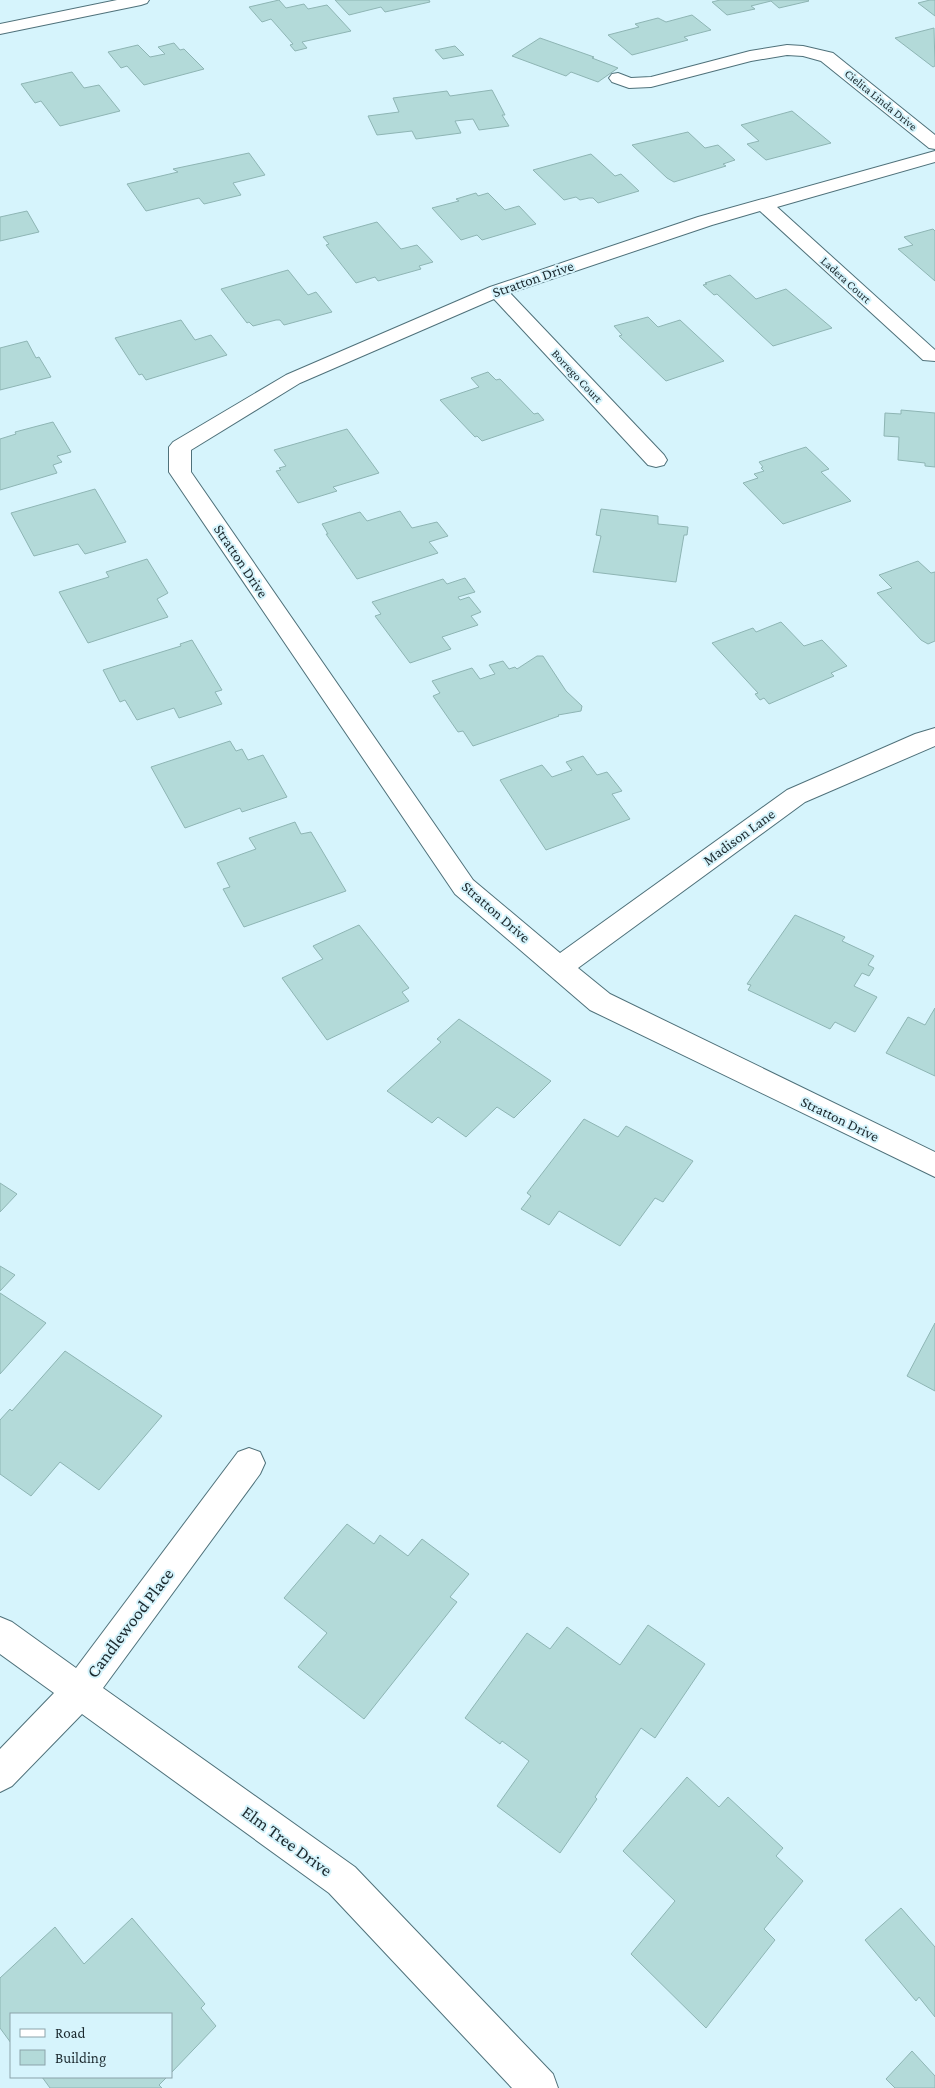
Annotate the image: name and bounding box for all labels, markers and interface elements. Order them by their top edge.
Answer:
street label: Cielita Linda Drive [842,66,920,134]
street label: Ladera Court [818,254,875,307]
street label: Stratton Drive [490,258,576,300]
street label: Borrego Court [549,347,606,406]
street label: Stratton Drive [211,521,272,601]
street label: Madison Lane [700,805,778,868]
street label: Stratton Drive [459,878,534,946]
street label: Stratton Drive [798,1093,882,1145]
street label: Candlewood Place [82,1564,178,1682]
street label: Elm Tree Drive [238,1802,336,1880]
legend [10,2013,172,2078]
text: Road [55,2025,86,2041]
text: Building [55,2050,106,2067]

